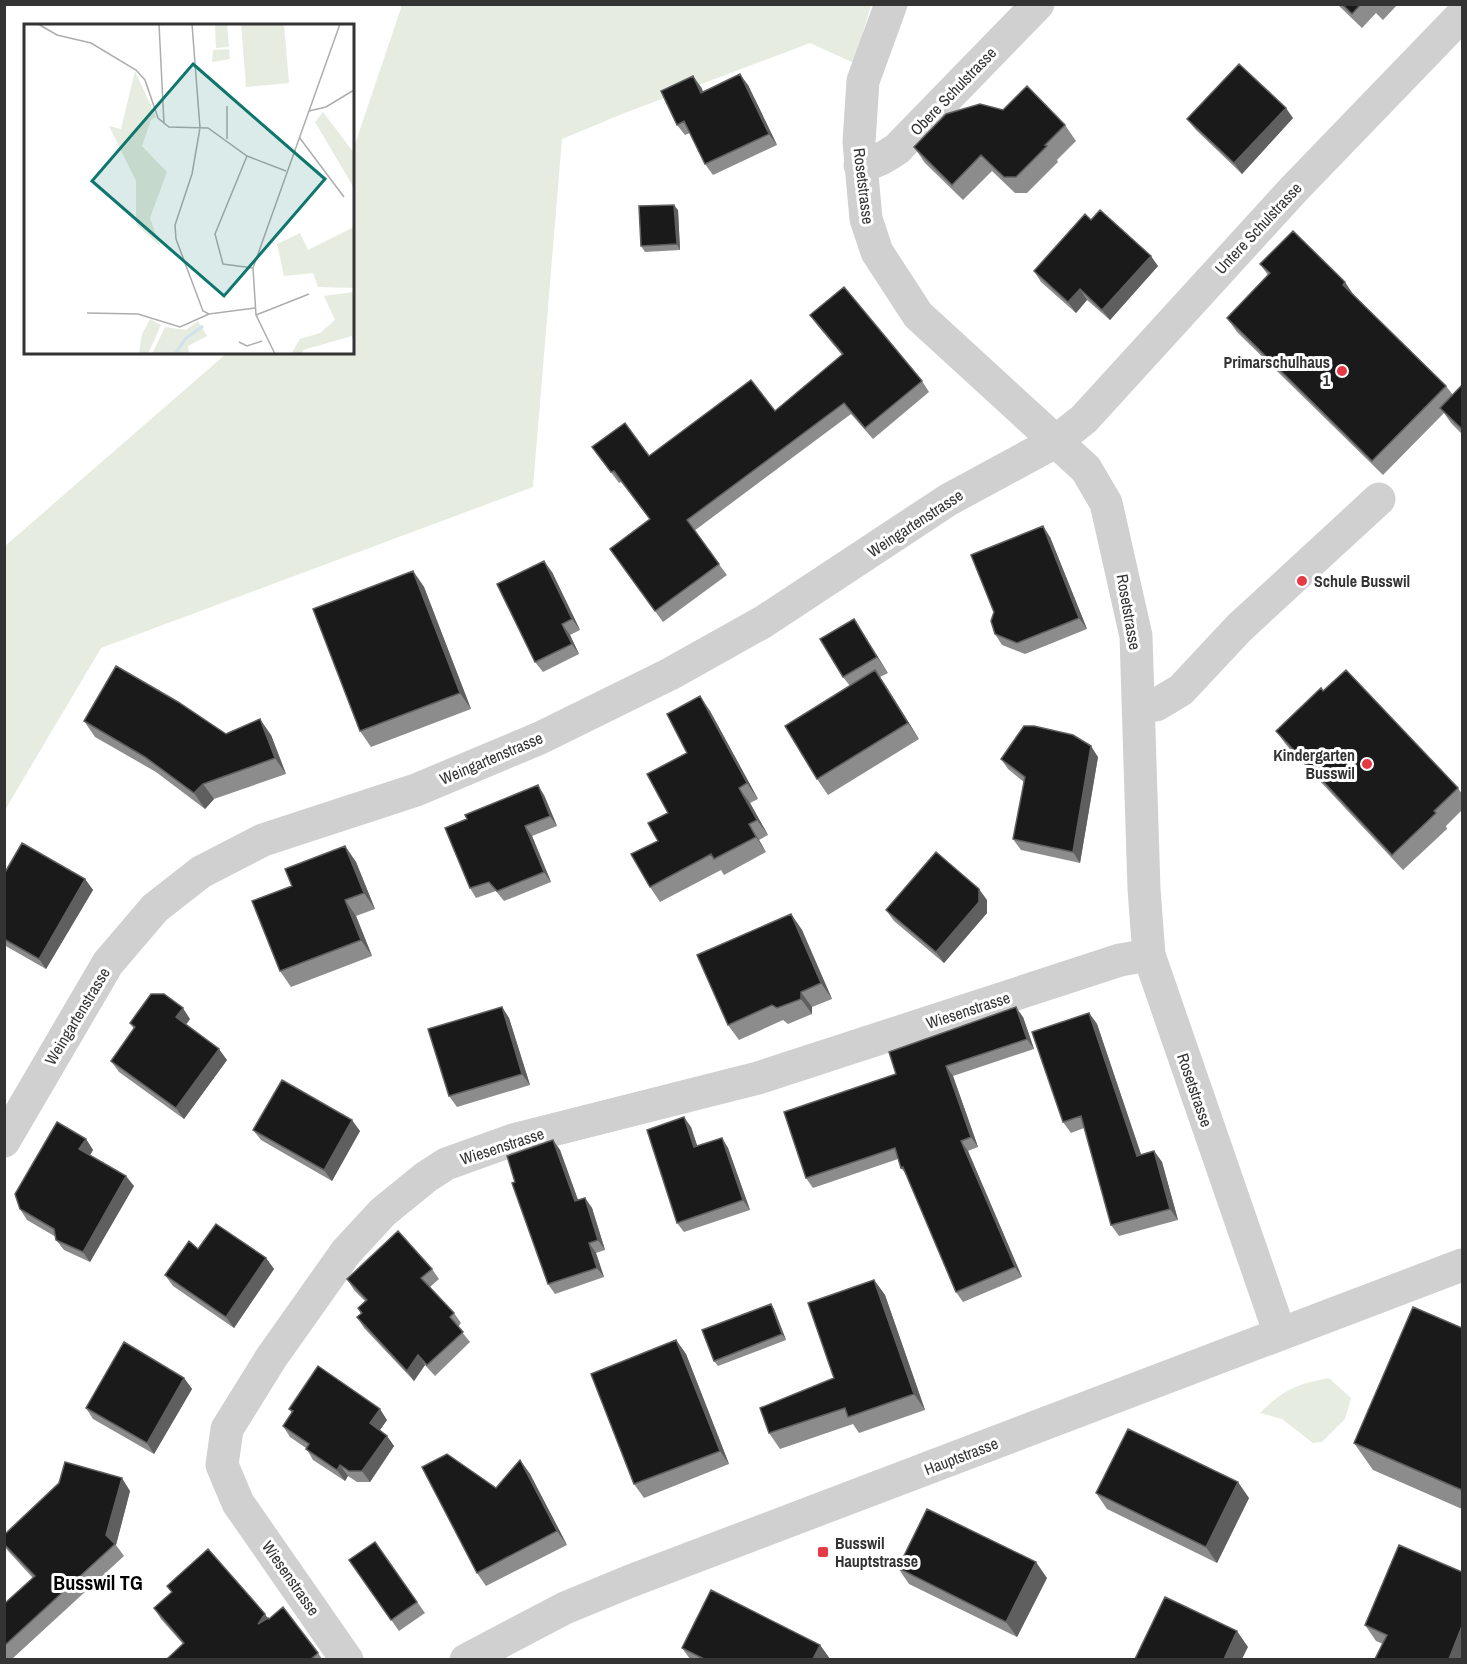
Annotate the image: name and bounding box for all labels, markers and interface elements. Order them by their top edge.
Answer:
inset map [24,24,354,354]
street label: Obere Schulstrasse [905,42,1001,140]
street label: Rosetstrasse [848,147,880,225]
street label: Untere Schulstrasse [1210,177,1306,279]
place label: Primarschulhaus 1 [1224,351,1331,391]
marker: Primarschulhaus 1 [1335,364,1349,378]
street label: Weingartenstrasse [863,484,967,562]
place label: Schule Busswil [1314,570,1410,592]
street label: Rosetstrasse [1112,572,1146,652]
marker: Schule Busswil [1295,574,1309,588]
street label: Weingartenstrasse [436,726,546,790]
place label: Kindergarten Busswil [1273,744,1355,784]
marker: Kindergarten Busswil [1360,757,1374,771]
street label: Weingartenstrasse [39,963,115,1069]
street label: Wiesenstrasse [923,986,1013,1034]
street label: Rosetstrasse [1172,1050,1218,1130]
street label: Wiesenstrasse [457,1122,547,1170]
street label: Hauptstrasse [921,1432,1001,1480]
place label: Busswil Hauptstrasse [835,1532,918,1572]
street label: Wiesenstrasse [257,1536,325,1620]
marker: Busswil Hauptstrasse [816,1545,830,1559]
district label: Busswil TG [53,1569,143,1596]

